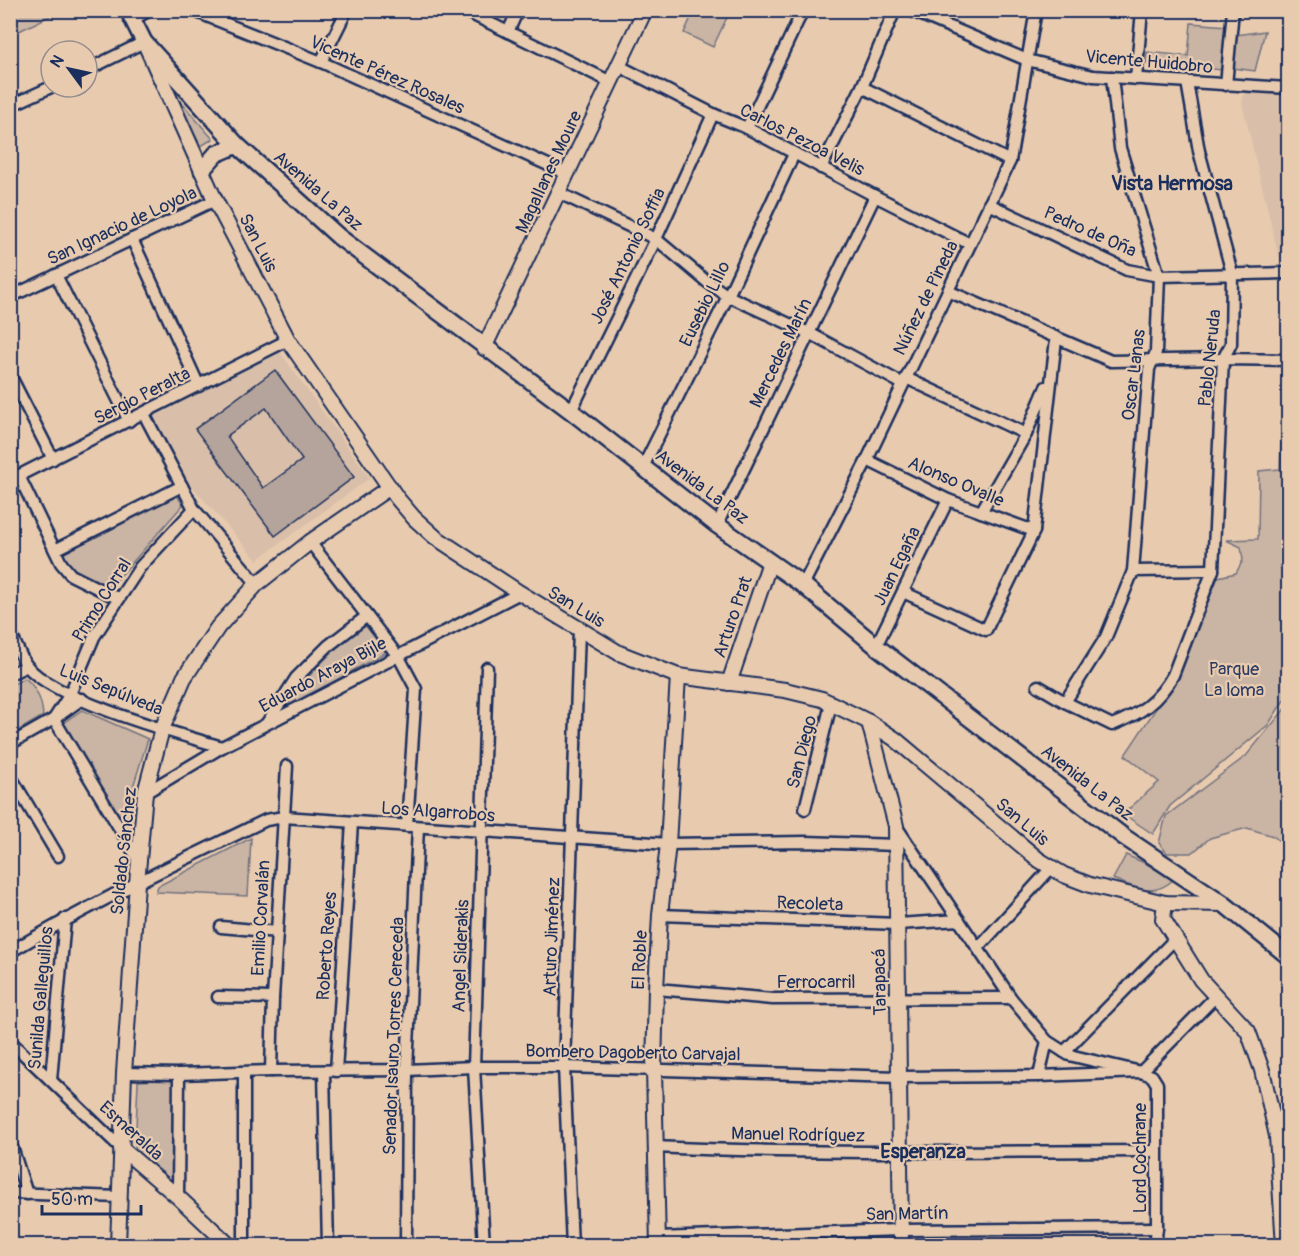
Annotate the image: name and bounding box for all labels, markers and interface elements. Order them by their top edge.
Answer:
street label: Vicente Pérez Rosales [306,31,468,119]
north arrow [39,39,99,99]
street label: Vicente Huidobro [1084,45,1214,79]
text: N [46,51,69,71]
street label: Carlos Pezoa Velis [736,99,868,181]
street label: Magallanes Moure [511,107,588,237]
street label: Avenida La Paz [269,146,367,236]
district label: Vista Hermosa [1111,171,1233,196]
street label: San Ignacio de Loyola [43,181,201,271]
street label: José Antonio Soffia [585,184,671,328]
street label: Pedro de Oña [1040,201,1140,263]
street label: San Luis [233,210,283,276]
street label: Núñez de Pineda [888,237,964,359]
street label: Eusebio Lillo [674,257,736,351]
street label: Mercedes Marín [745,294,817,412]
street label: Pablo Neruda [1193,308,1227,408]
street label: Oscar Lanas [1117,328,1151,422]
street label: Sergio Peralta [90,362,194,430]
street label: Avenida La Paz [651,444,753,530]
street label: Alonso Ovalle [904,451,1008,513]
street label: Juan Egaña [868,523,926,609]
street label: Primo Corral [67,554,137,646]
street label: Arturo Prat [708,572,758,661]
street label: San Luis [543,581,609,633]
street label: Eduardo Araya Bijle [255,632,391,718]
park label: Parque La loma [1204,658,1264,702]
street label: Luis Sepúlveda [56,659,166,721]
street label: San Diego [782,713,822,791]
street label: Avenida La Paz [1036,740,1138,826]
street label: Soldado Sánchez [106,786,142,916]
street label: San Luis [991,793,1053,851]
street label: Los Algarrobos [380,797,496,827]
street label: Emilio Corvalán [246,859,276,977]
street label: Arturo Jiménez [538,877,566,997]
street label: Roberto Reyes [312,891,342,1001]
street label: Recoleta [776,891,844,917]
street label: Angel Siderakis [448,899,474,1013]
street label: Senador Isauro Torres Cereceda [378,917,410,1155]
street label: Sunilda Galleguillos [23,925,59,1071]
street label: El Roble [627,929,653,990]
street label: Tarapacá [868,949,892,1015]
street label: Ferrocarril [776,971,856,994]
street label: Bombero Dagoberto Carvajal [525,1040,741,1066]
street label: Esmeralda [94,1096,168,1166]
street label: Lord Cochrane [1129,1103,1152,1213]
street label: Manuel Rodríguez [731,1122,865,1148]
district label: Esperanza [880,1139,966,1164]
scale bar [42,1178,141,1216]
text: 50 m [51,1188,93,1211]
street label: San Martín [865,1202,949,1226]

